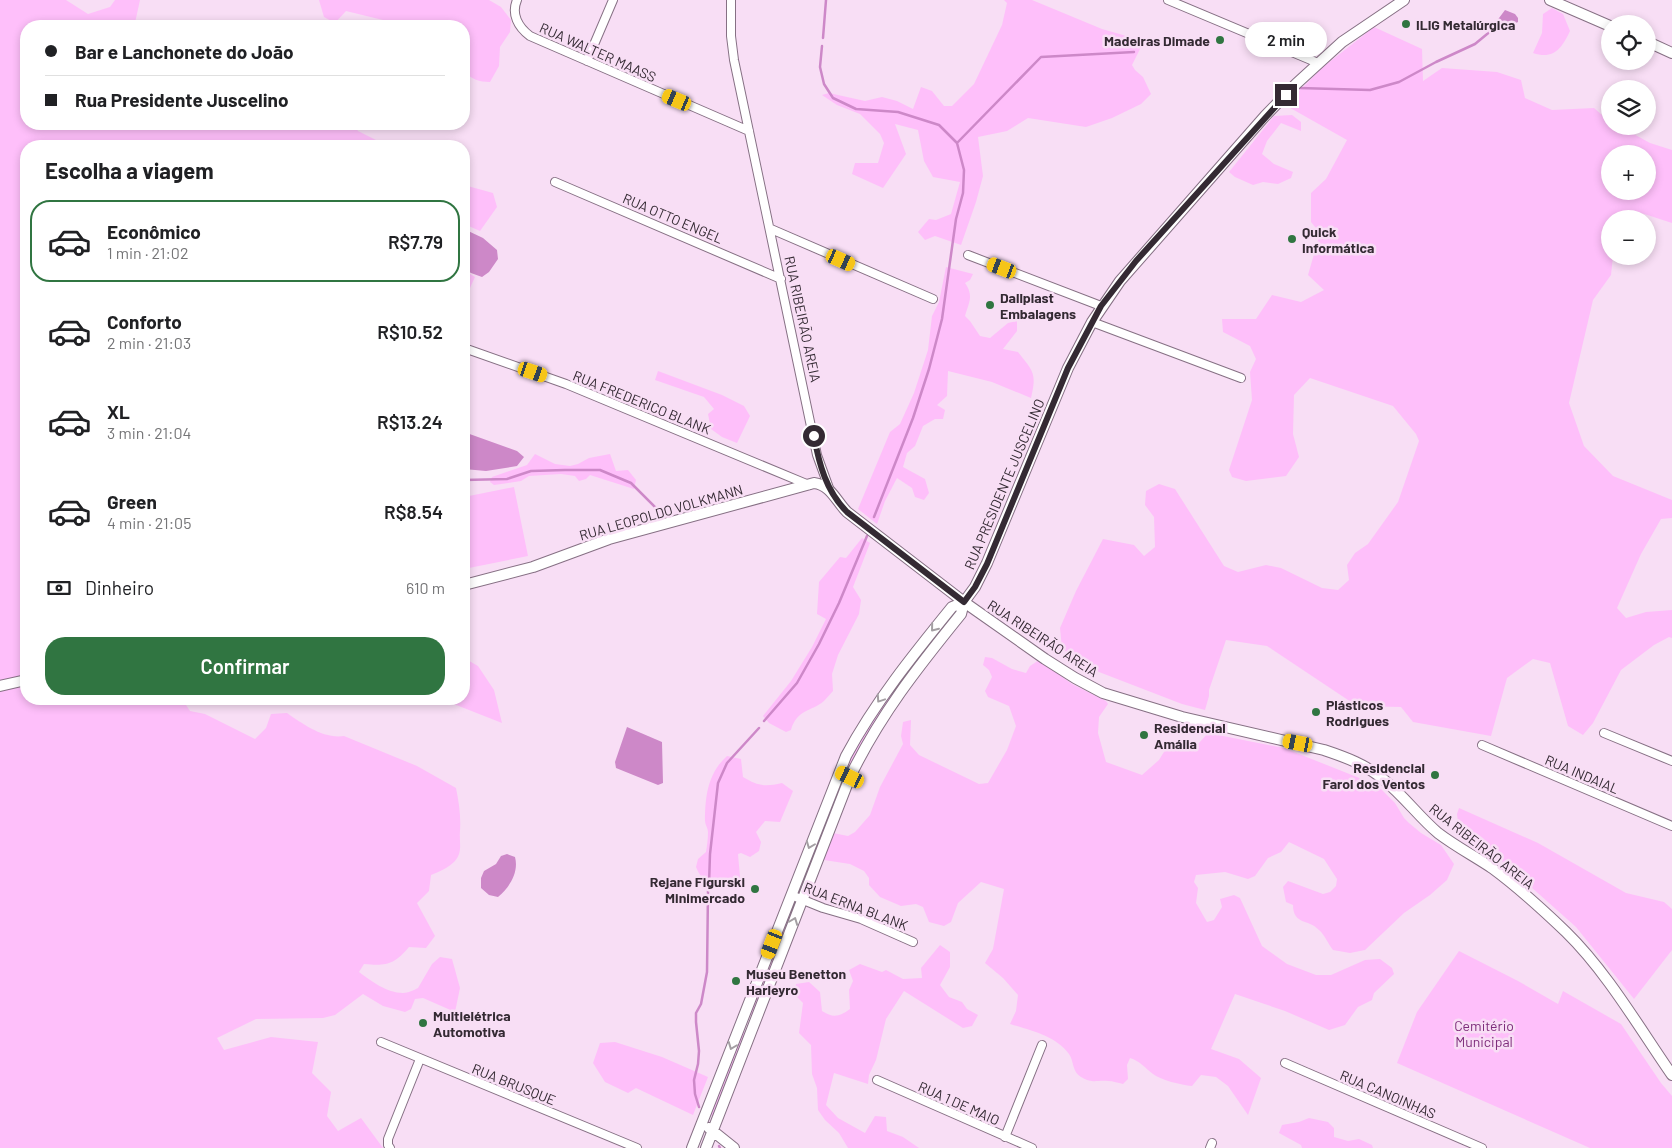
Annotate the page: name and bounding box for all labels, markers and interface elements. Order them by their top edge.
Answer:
map controls [1601,15,1656,265]
button: locate [1601,15,1656,70]
place label: ILIG Metalúrgica [1416,16,1515,33]
marker: ILIG Metalúrgica [1400,18,1412,30]
street label: RUA WALTER MAASS [537,19,659,85]
callout: 2 min [1245,22,1327,58]
text: 2 min [1267,30,1305,49]
place label: Madeiras Dimade [1104,32,1210,49]
marker: Madeiras Dimade [1214,34,1226,46]
text: Bar e Lanchonete do João [75,40,293,63]
button: layers [1601,80,1656,135]
route end [1275,84,1297,106]
car [660,87,693,113]
text: Rua Presidente Juscelino [75,88,288,111]
button: + [1601,145,1656,200]
text: Escolha a viagem [45,157,214,183]
street label: RUA OTTO ENGEL [620,189,726,247]
button: − [1601,210,1656,265]
icon: car [47,219,92,264]
text: Econômico [107,220,201,243]
place label: Quick Informática [1302,223,1374,256]
text: R$7.79 [388,230,443,253]
marker: Quick Informática [1286,233,1298,245]
text: 1 min · 21:02 [107,243,189,262]
car [824,247,857,273]
street label: RUA RIBEIRÃO AREIA [781,254,825,384]
car [985,256,1018,280]
place label: Dallplast Embalagens [1000,289,1076,322]
marker: Dallplast Embalagens [984,299,996,311]
icon: car [47,309,92,354]
text: Conforto [107,310,182,333]
text: R$10.52 [377,320,443,343]
text: 2 min · 21:03 [107,333,191,352]
car [516,360,549,384]
street label: RUA FREDERICO BLANK [571,367,714,438]
street label: RUA PRESIDENTE JUSCELINO [960,396,1048,572]
icon: car [47,399,92,444]
text: XL [107,400,130,423]
text: R$13.24 [377,410,443,433]
text: 3 min · 21:04 [107,423,191,442]
route start [803,425,825,447]
street label: RUA LEOPOLDO VOLKMANN [577,480,745,544]
icon: car [47,489,92,534]
text: Green [107,490,157,513]
text: R$8.54 [384,500,443,523]
text: 4 min · 21:05 [107,513,191,532]
icon: cash [45,574,73,602]
text: Dinheiro [85,576,154,599]
text: 610 m [406,578,445,597]
street label: RUA RIBEIRÃO AREIA [984,596,1102,680]
one-way arrow [931,623,940,632]
button: Confirmar [45,637,445,695]
one-way arrow [877,693,886,703]
place label: Plásticos Rodrigues [1326,696,1389,729]
marker: Plásticos Rodrigues [1310,706,1322,718]
place label: Residencial Amália [1154,719,1226,752]
marker: Residencial Amália [1138,729,1150,741]
car [1281,733,1314,753]
street label: RUA INDAIAL [1542,751,1622,797]
place label: Residencial Farol dos Ventos [1323,759,1425,792]
car [833,764,866,790]
marker: Residencial Farol dos Ventos [1429,769,1441,781]
street label: RUA RIBEIRÃO AREIA [1426,800,1538,893]
one-way arrow [806,840,816,849]
place label: Rejane Figurski Minimercado [650,873,745,906]
street label: RUA ERNA BLANK [801,878,911,934]
marker: Rejane Figurski Minimercado [749,883,761,895]
one-way arrow [788,918,798,926]
car [759,927,784,961]
place label: Museu Benetton Harleyro [746,965,846,998]
marker: Museu Benetton Harleyro [730,975,742,987]
place label: Multielétrica Automotiva [433,1007,511,1040]
marker: Multielétrica Automotiva [417,1017,429,1029]
park label: Cemitério Municipal [1454,1017,1514,1050]
one-way arrow [728,1041,738,1050]
street label: RUA BRUSQUE [470,1059,558,1109]
street label: RUA CANOINHAS [1338,1066,1438,1122]
street label: RUA 1 DE MAIO [916,1077,1002,1129]

